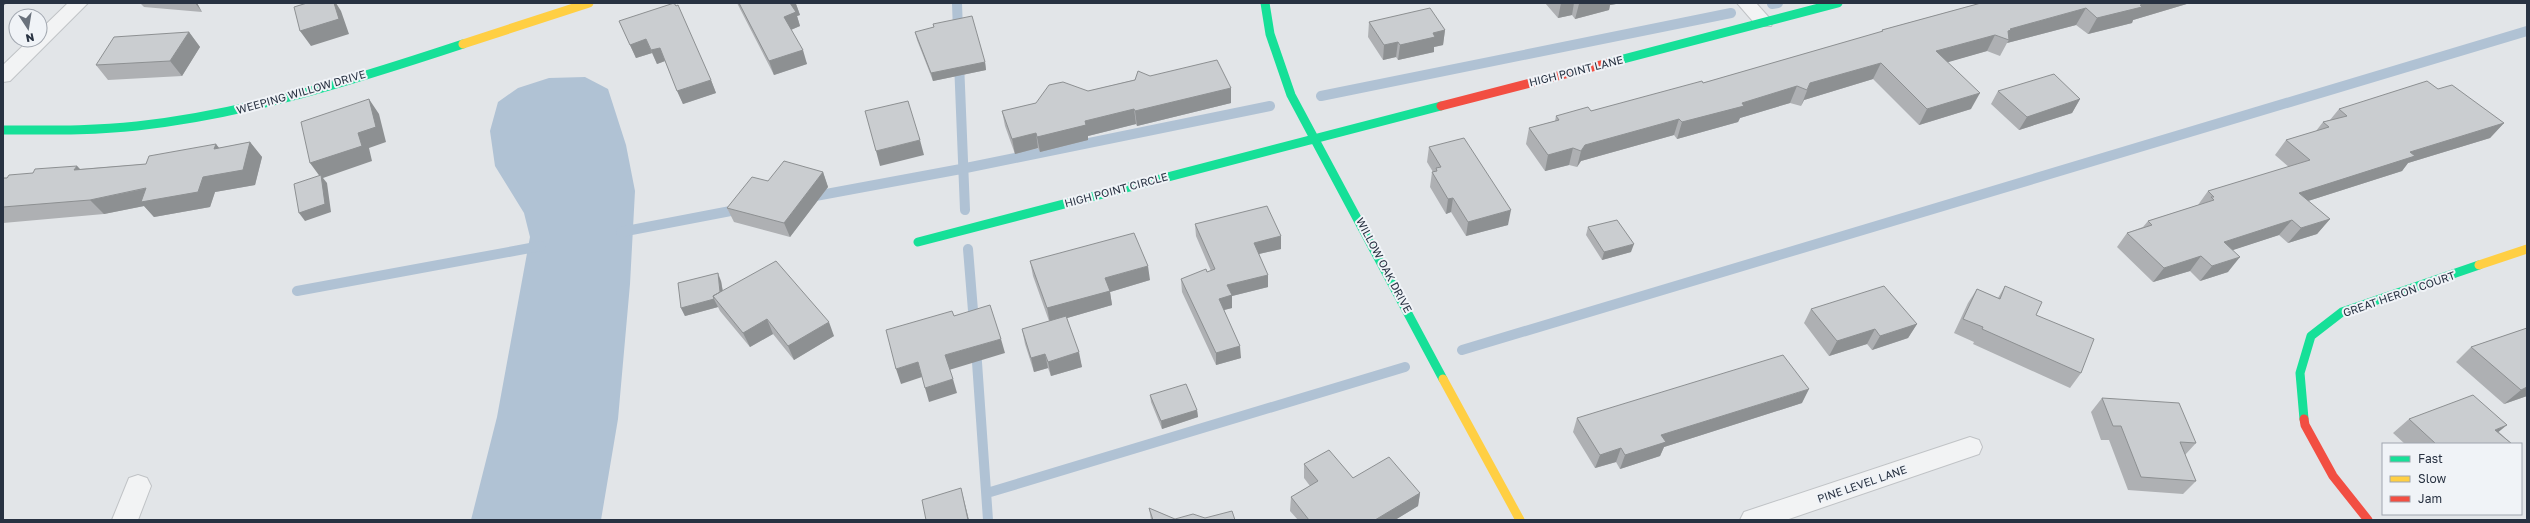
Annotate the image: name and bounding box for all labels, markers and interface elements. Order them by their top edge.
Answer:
north arrow [8,8,48,48]
text: N [25,31,36,45]
street label: HIGH POINT LANE [1528,52,1625,88]
street label: WEEPING WILLOW DRIVE [235,67,367,116]
street label: HIGH POINT CIRCLE [1063,169,1169,210]
street label: WILLOW OAK DRIVE [1354,215,1415,315]
street label: GREAT HERON COURT [2341,268,2457,319]
legend [2382,443,2522,515]
text: Fast [2418,451,2443,466]
street label: PINE LEVEL LANE [1815,462,1909,505]
text: Slow [2418,471,2446,486]
text: Jam [2418,491,2442,506]

